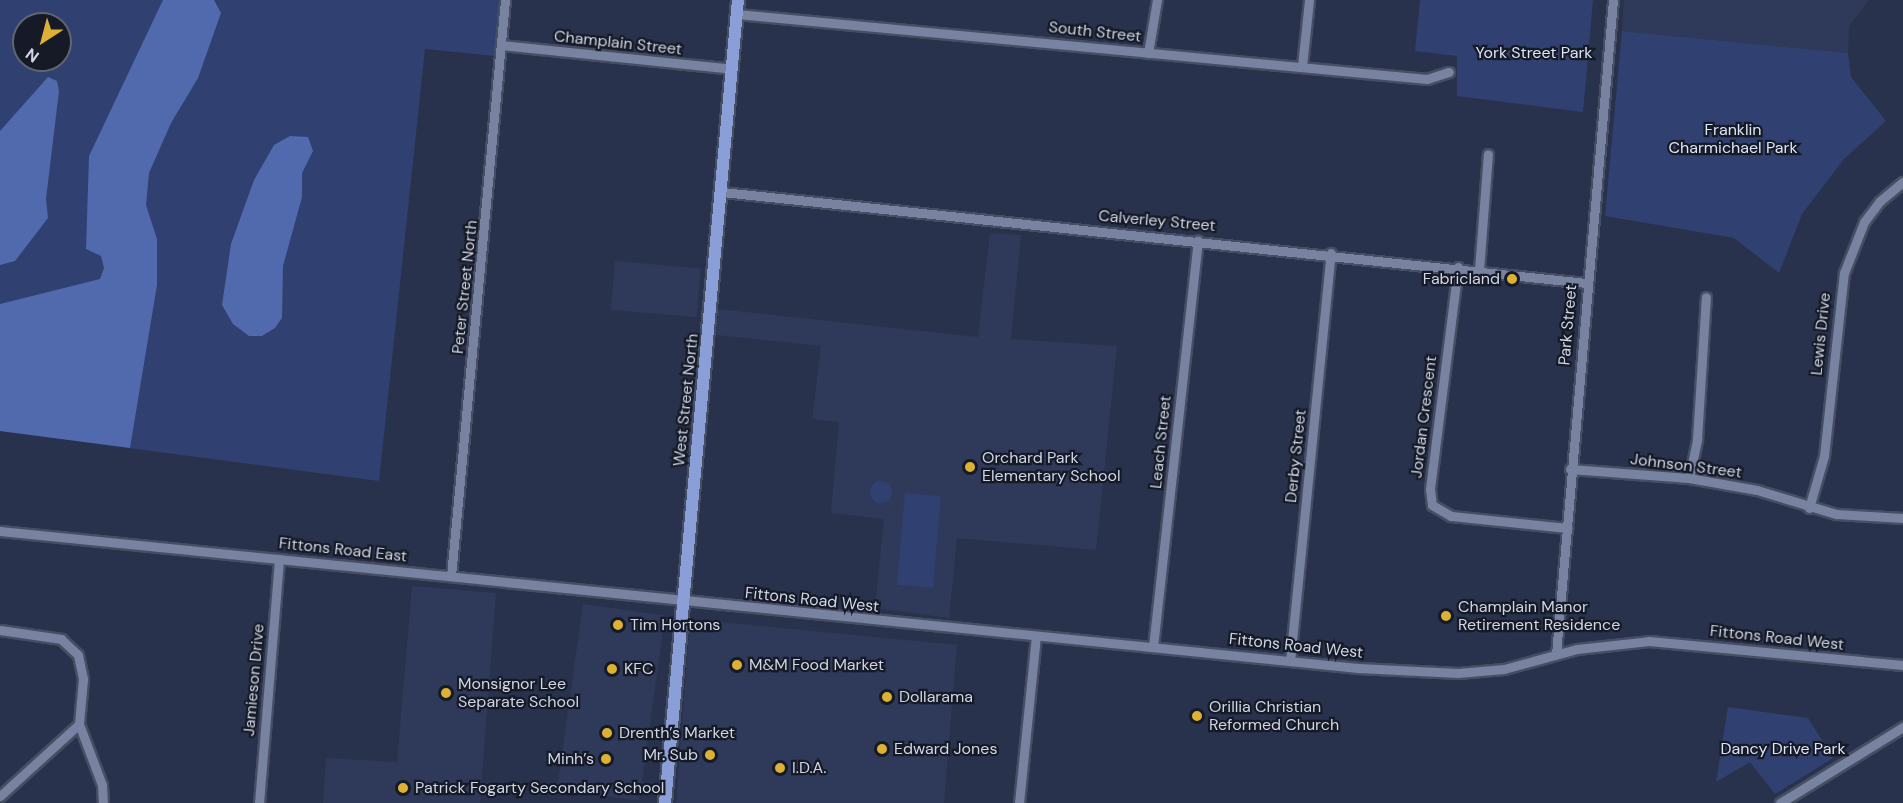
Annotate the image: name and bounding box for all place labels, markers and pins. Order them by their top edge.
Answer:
place label: Fabricland [1423,269,1500,289]
marker: Fabricland [1505,272,1519,286]
place label: Orchard Park Elementary School [982,448,1120,486]
marker: Orchard Park Elementary School [963,460,977,474]
place label: Champlain Manor Retirement Residence [1458,597,1620,635]
marker: Champlain Manor Retirement Residence [1439,609,1453,623]
place label: Tim Hortons [630,615,720,635]
marker: Tim Hortons [611,618,625,632]
place label: M&M Food Market [749,655,884,675]
marker: M&M Food Market [730,658,744,672]
place label: KFC [624,659,653,679]
marker: KFC [605,662,619,676]
place label: Monsignor Lee Separate School [458,674,579,712]
marker: Monsignor Lee Separate School [439,686,453,700]
place label: Dollarama [899,687,973,707]
marker: Dollarama [880,690,894,704]
place label: Orillia Christian Reformed Church [1209,697,1339,735]
marker: Orillia Christian Reformed Church [1190,709,1204,723]
place label: Drenth’s Market [619,723,735,743]
marker: Drenth’s Market [600,726,614,740]
place label: Edward Jones [894,739,997,759]
marker: Edward Jones [875,742,889,756]
place label: Mr. Sub [643,745,698,765]
marker: Mr. Sub [703,748,717,762]
place label: Minh’s [548,749,594,769]
marker: Minh’s [599,752,613,766]
place label: I.D.A. [792,758,826,778]
marker: I.D.A. [773,761,787,775]
place label: Patrick Fogarty Secondary School [415,778,664,798]
marker: Patrick Fogarty Secondary School [396,781,410,795]

